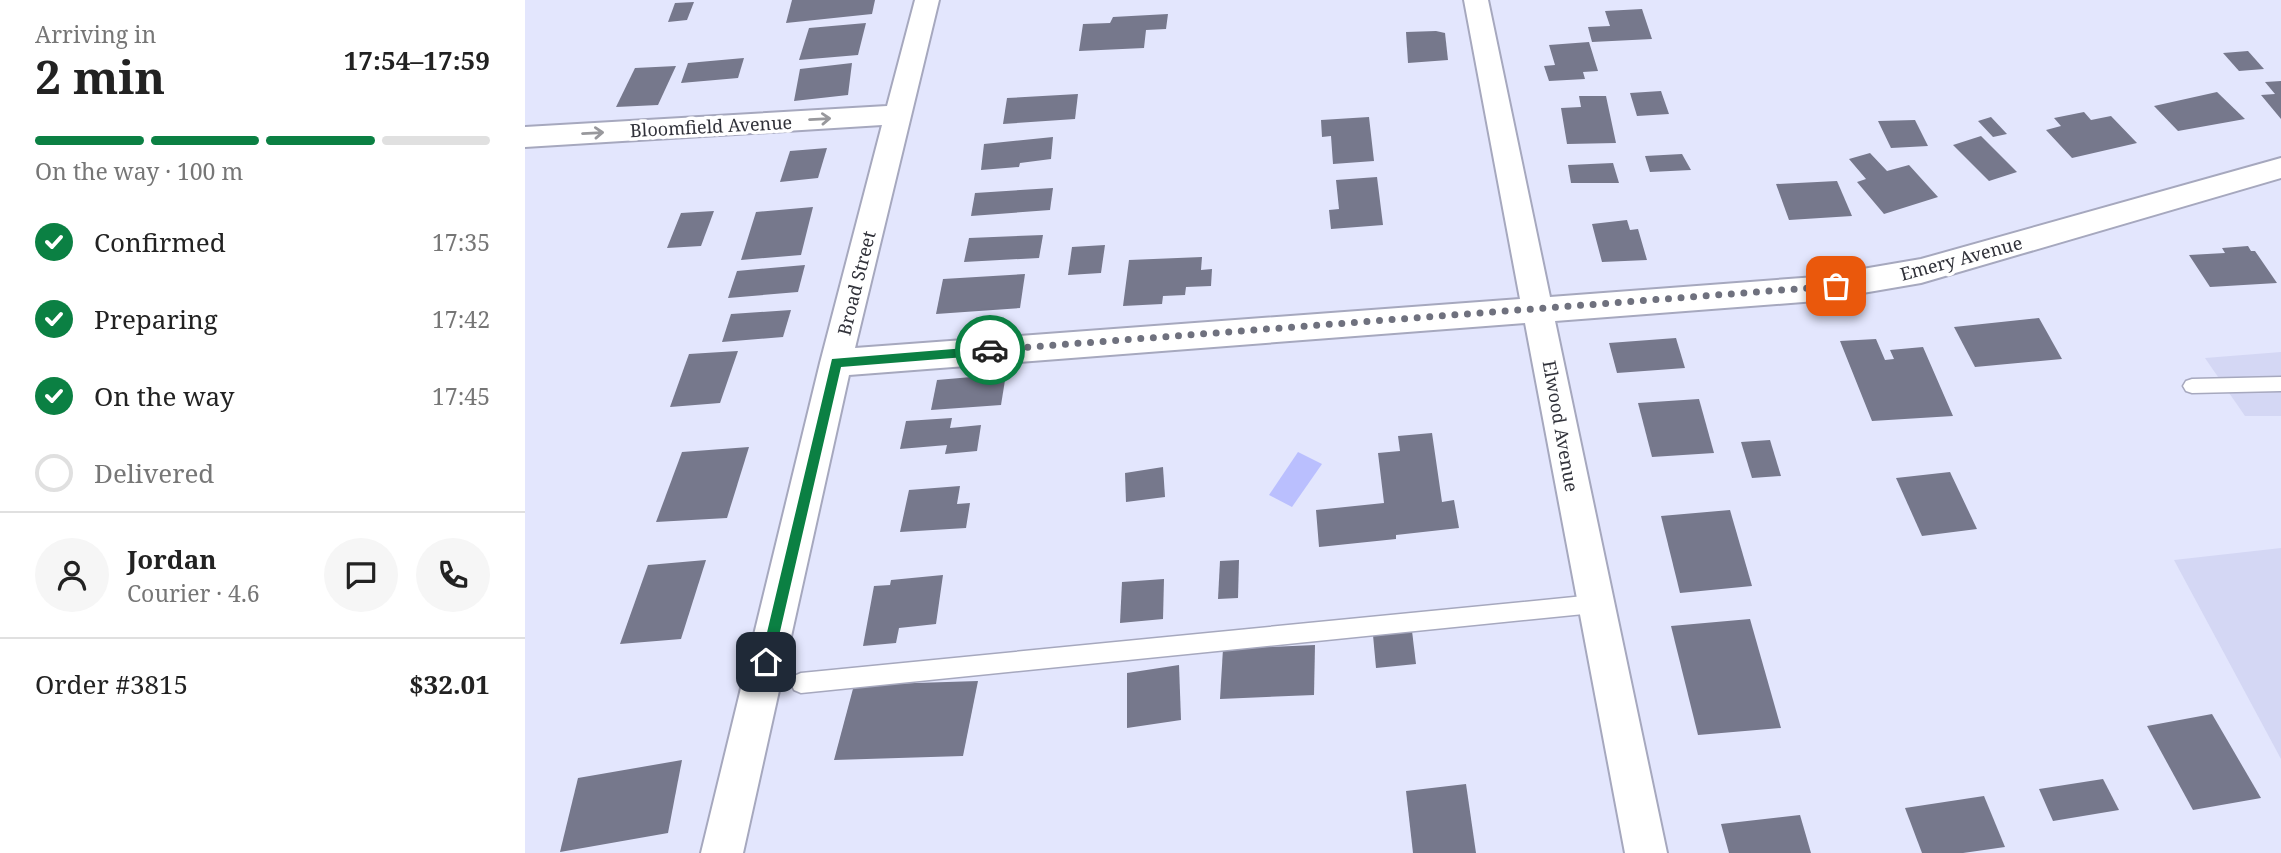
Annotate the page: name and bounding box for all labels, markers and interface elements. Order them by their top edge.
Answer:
text: Arriving in [35,18,156,50]
text: 17:54–17:59 [344,42,490,78]
text: 2 min [35,45,165,107]
street label: Bloomfield Avenue [629,110,793,142]
one-way arrow [808,113,831,126]
one-way arrow [581,126,604,139]
text: On the way · 100 m [35,155,243,187]
icon: check [35,223,73,261]
text: Confirmed [94,224,226,260]
text: 17:35 [432,226,490,258]
street label: Broad Street [831,228,881,338]
street label: Emery Avenue [1897,230,2025,286]
pin [1806,256,1866,316]
icon: bag [1817,267,1855,305]
icon: check [35,300,73,338]
text: Preparing [94,301,218,337]
text: 17:42 [432,303,490,335]
courier [955,315,1025,385]
icon: car [971,331,1009,369]
street label: Elwood Avenue [1538,358,1584,494]
icon: check [35,377,73,415]
text: On the way [94,378,234,414]
text: 17:45 [432,380,490,412]
text: Delivered [94,455,214,491]
button: person [35,538,109,612]
button: chat [324,538,398,612]
button: phone [416,538,490,612]
text: Jordan [127,541,217,577]
text: Courier · 4.6 [127,577,260,609]
pin [736,632,796,692]
icon: home [747,643,785,681]
text: Order #3815 [35,666,188,702]
text: $32.01 [409,666,490,702]

